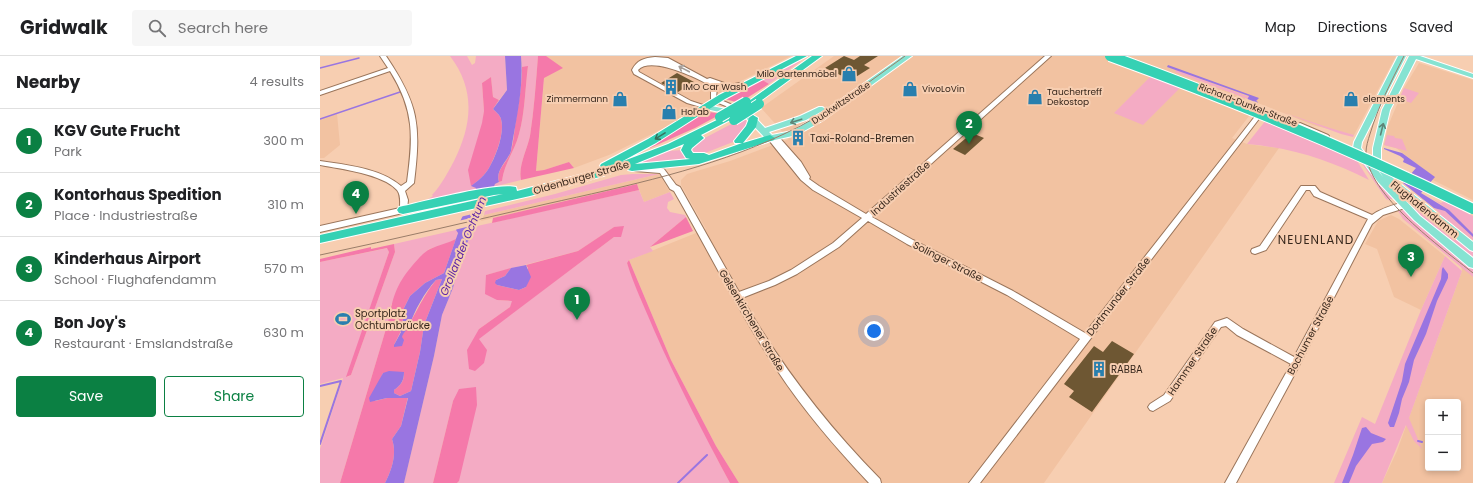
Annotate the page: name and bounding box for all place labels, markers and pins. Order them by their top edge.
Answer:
shop icon: Milo Gartenmöbel [840,65,858,83]
place label: Milo Gartenmöbel [757,68,837,80]
building icon: IMO Car Wash [662,78,680,96]
shop icon: VivoLoVin [901,80,919,98]
place label: IMO Car Wash [683,81,747,93]
place label: VivoLoVin [922,83,965,95]
place label: Tauchertreff Dekostop [1047,86,1102,108]
shop icon: Tauchertreff Dekostop [1026,88,1044,106]
shop icon: Zimmermann [611,90,629,108]
shop icon: elements [1342,90,1360,108]
place label: Zimmermann [547,93,608,105]
place label: elements [1363,93,1405,105]
shop icon: Hol'ab [660,103,678,121]
place label: Hol'ab [681,106,709,118]
pin: 2 [956,111,982,144]
building icon: Taxi-Roland-Bremen [789,129,807,147]
place label: Taxi-Roland-Bremen [810,131,914,146]
pin: 4 [343,181,369,214]
pin: 3 [1398,244,1424,277]
pin: 1 [564,287,590,320]
place label: Sportplatz Ochtumbrücke [355,306,430,333]
sports icon: Sportplatz Ochtumbrücke [334,310,352,328]
building icon: RABBA [1090,360,1108,378]
place label: RABBA [1111,362,1143,377]

